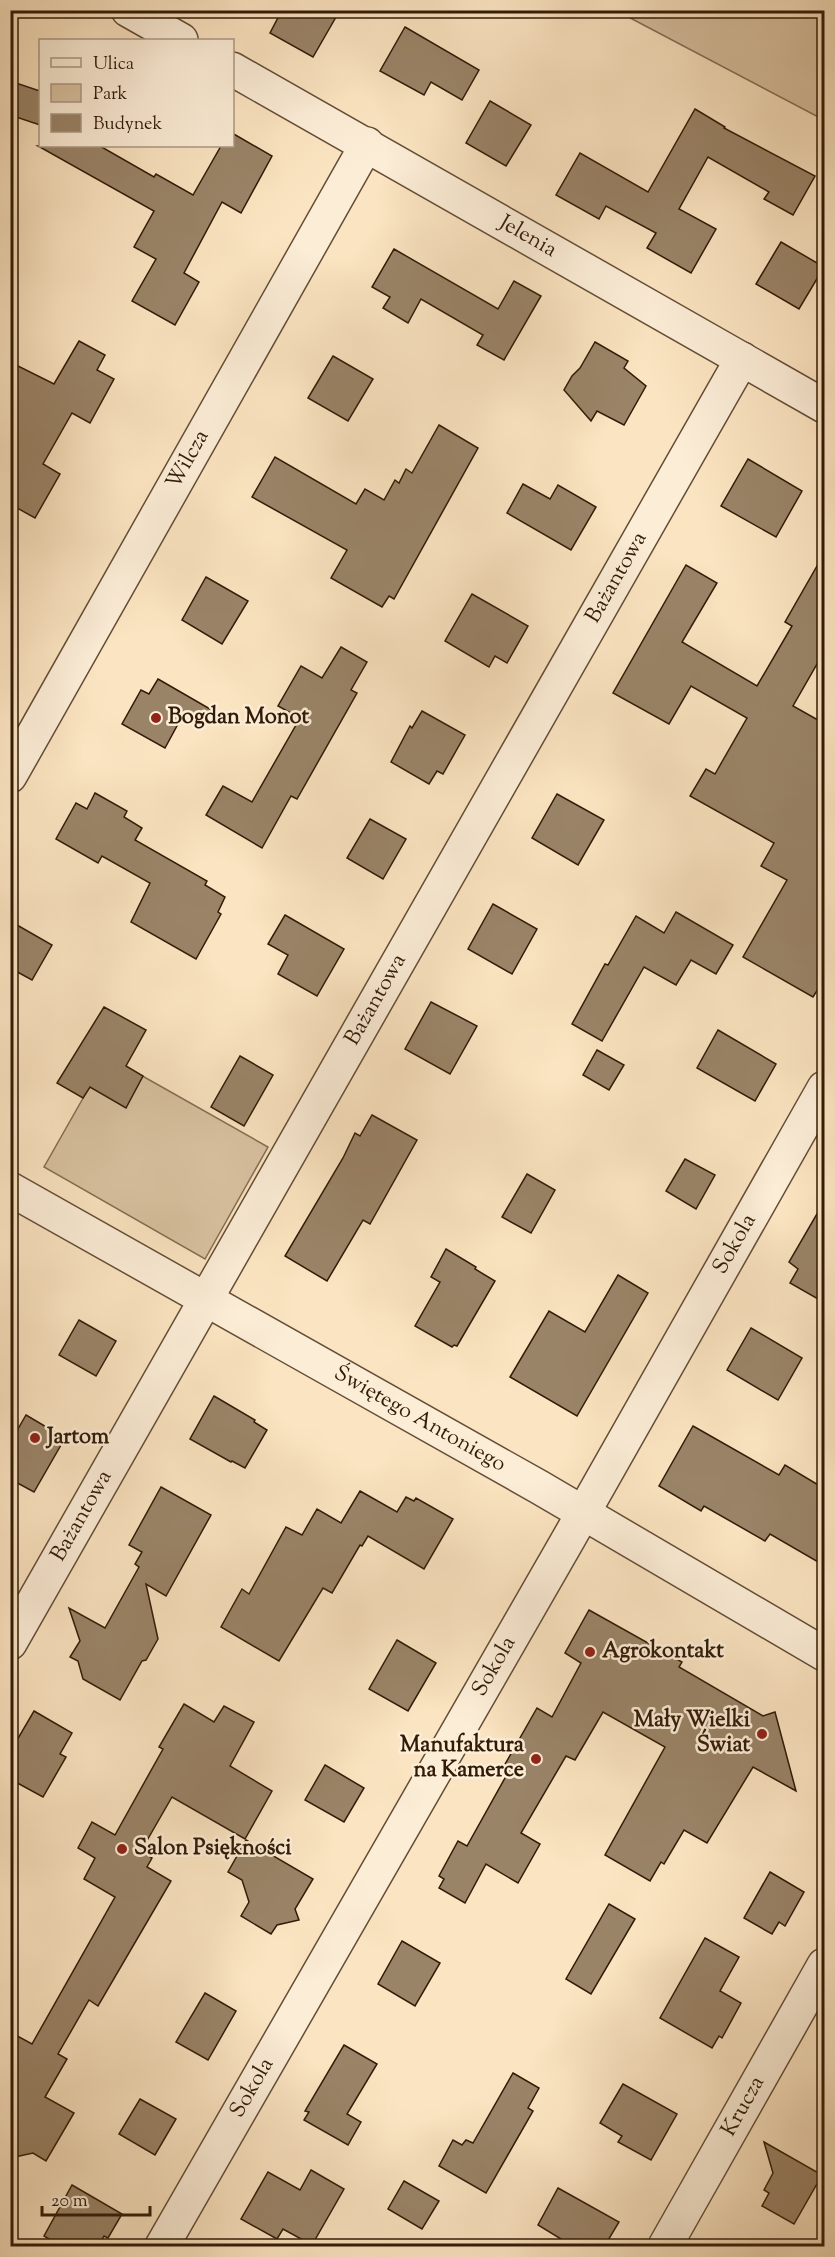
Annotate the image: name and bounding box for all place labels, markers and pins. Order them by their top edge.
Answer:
place label: Bogdan Monot [168,702,309,734]
marker: Bogdan Monot [149,711,163,725]
place label: Jartom [45,1422,110,1454]
marker: Jartom [28,1431,42,1445]
place label: Agrokontakt [602,1636,724,1668]
marker: Agrokontakt [583,1645,597,1659]
place label: Mały Wielki Świat [634,1705,751,1762]
marker: Mały Wielki Świat [755,1727,769,1741]
place label: Manufaktura na Kamerce [400,1730,525,1787]
marker: Manufaktura na Kamerce [529,1752,543,1766]
place label: Salon Psiękności [134,1833,292,1865]
marker: Salon Psiękności [115,1842,129,1856]

